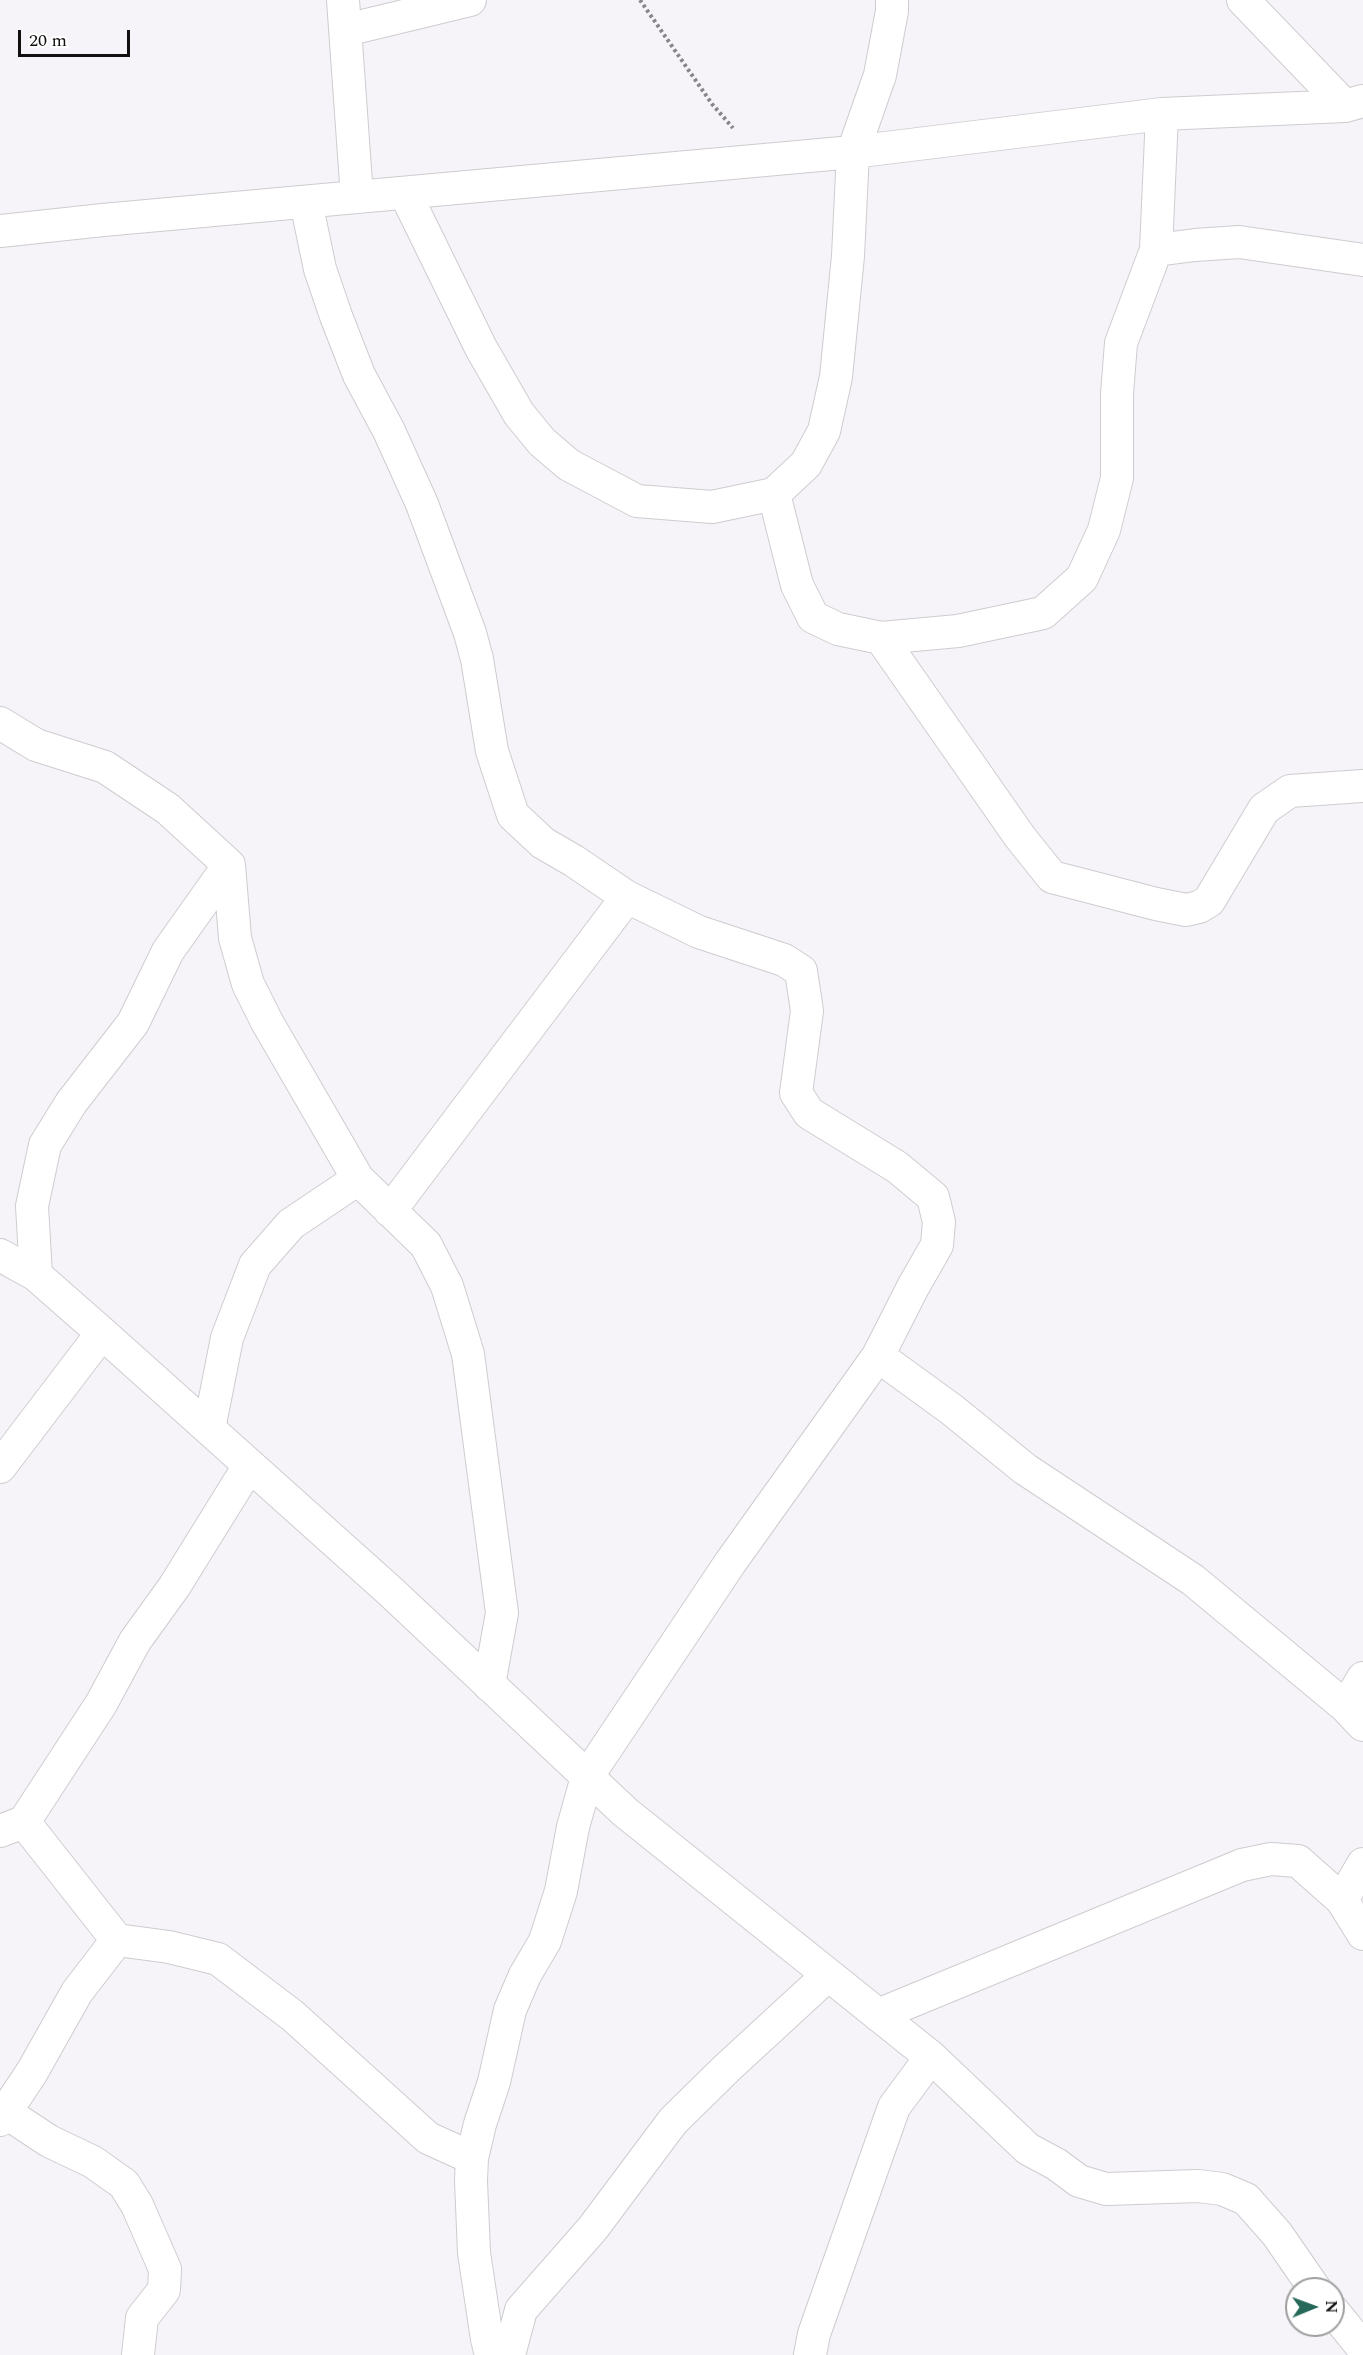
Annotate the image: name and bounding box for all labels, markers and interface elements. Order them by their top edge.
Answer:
scale bar [21,18,134,56]
text: 20 m [29,27,67,54]
north arrow [1285,2277,1345,2337]
text: N [1319,2300,1343,2313]

